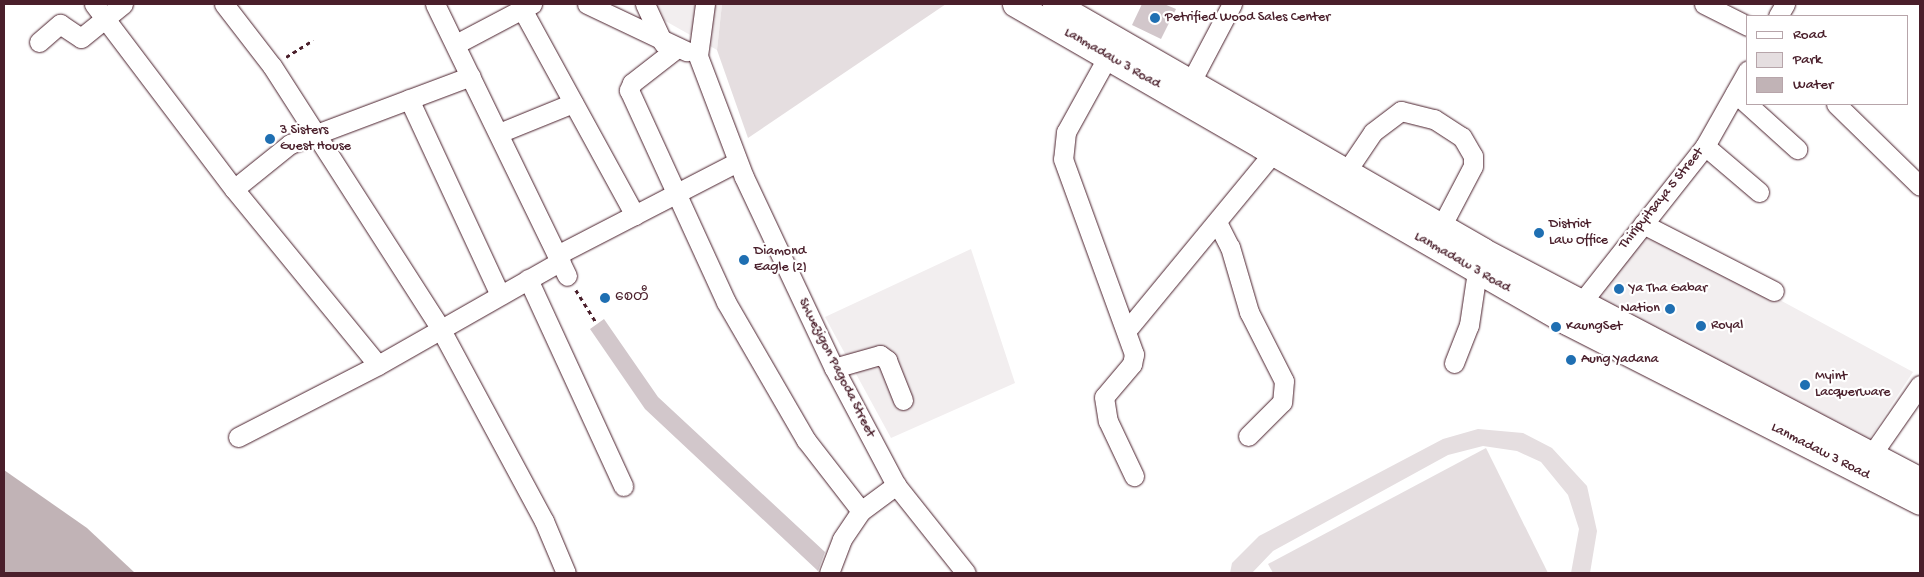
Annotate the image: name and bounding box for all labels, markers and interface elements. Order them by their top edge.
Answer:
place label: Petrified Wood Sales Center [1165,10,1330,26]
marker: Petrified Wood Sales Center [1149,12,1161,24]
legend [1746,15,1909,105]
street label: Lanmadaw 3 Road [1061,25,1163,93]
text: Road [1793,26,1826,44]
text: Park [1793,51,1822,69]
text: Water [1793,76,1833,94]
place label: 3 Sisters Guest House [280,123,351,156]
marker: 3 Sisters Guest House [264,133,276,145]
street label: Thiripyitsaya 5 Street [1616,145,1708,253]
place label: District Law Office [1549,217,1608,250]
marker: District Law Office [1533,227,1545,239]
street label: Lanmadaw 3 Road [1411,229,1513,297]
place label: Diamond Eagle (2) [754,244,807,276]
marker: Diamond Eagle (2) [738,254,750,266]
place label: Ya Tha Gabar [1629,281,1707,297]
marker: Ya Tha Gabar [1613,283,1625,295]
place label: စေတီ [615,290,649,306]
marker: စေတီ [599,292,611,304]
street label: Shwezigon Pagoda Street [794,296,878,440]
place label: Nation [1620,301,1660,317]
marker: Nation [1664,303,1676,315]
place label: Royal [1711,318,1743,334]
place label: KaungSet [1566,319,1622,335]
marker: Royal [1695,320,1707,332]
marker: KaungSet [1550,321,1562,333]
place label: Aung Yadana [1581,352,1658,368]
marker: Aung Yadana [1565,354,1577,366]
place label: Myint Lacquerware [1815,369,1891,402]
marker: Myint Lacquerware [1799,379,1811,391]
street label: Lanmadaw 3 Road [1768,420,1872,484]

